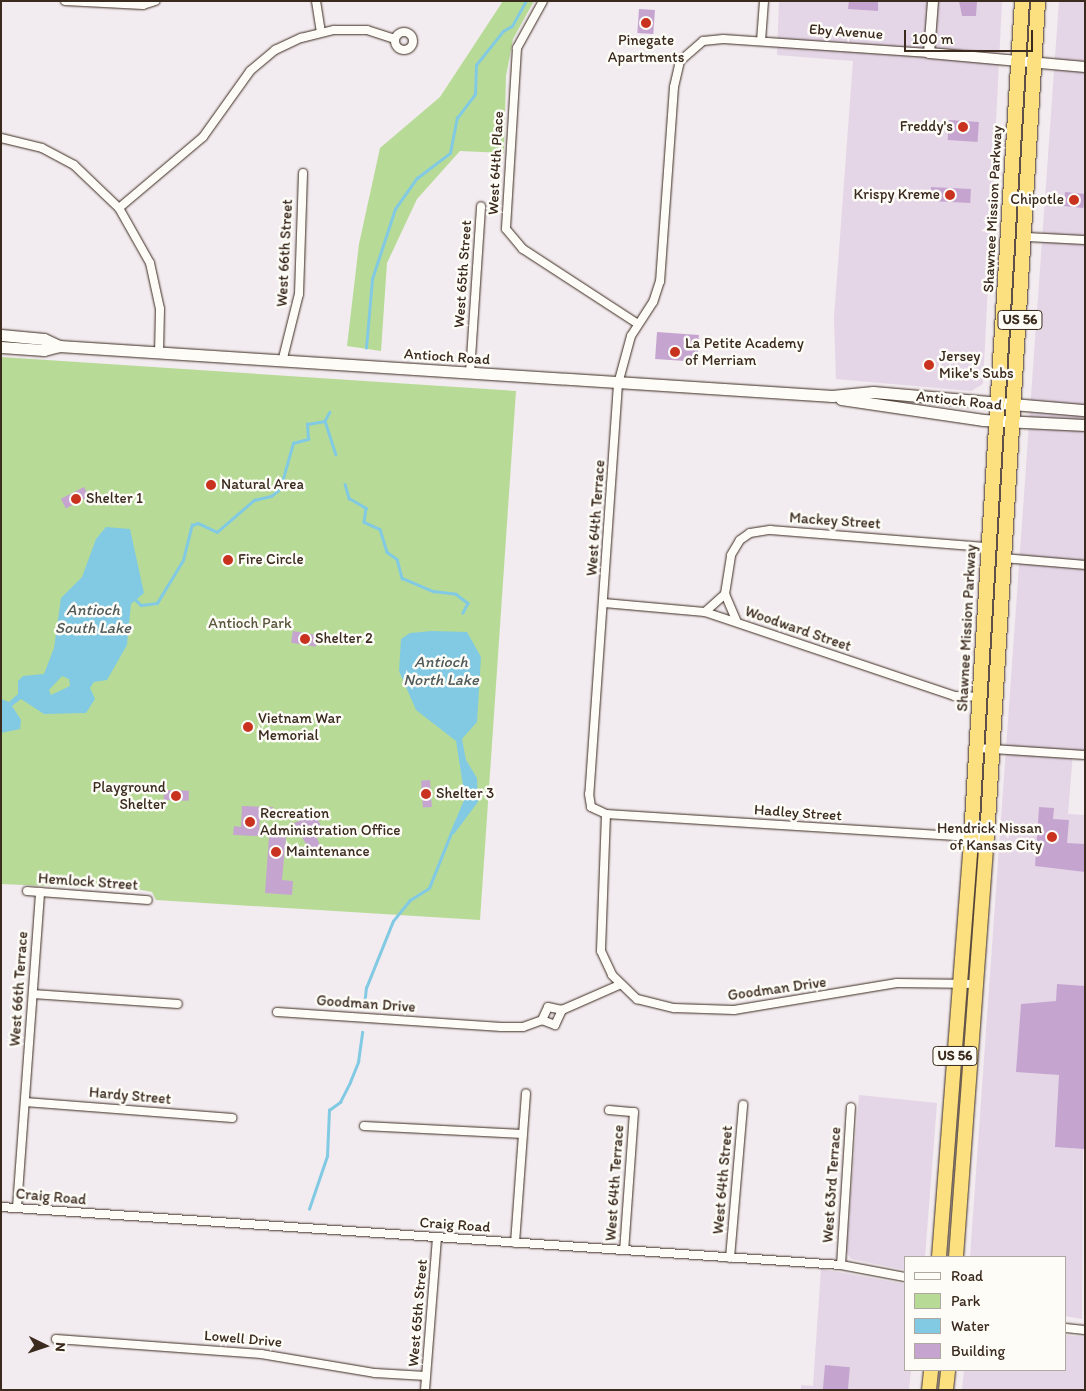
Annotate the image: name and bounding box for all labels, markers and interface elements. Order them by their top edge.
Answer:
marker: Pinegate Apartments [640,17,652,29]
street label: Eby Avenue [809,20,883,44]
scale bar [906,20,1035,52]
text: 100 m [912,30,953,48]
place label: Pinegate Apartments [608,31,684,66]
street label: West 64th Place [484,111,508,215]
place label: Freddy's [900,118,953,136]
marker: Freddy's [957,121,969,133]
street label: Shawnee Mission Parkway [980,125,1006,293]
place label: Krispy Kreme [854,186,940,204]
marker: Krispy Kreme [944,189,956,201]
place label: Chipotle [1010,191,1064,209]
marker: Chipotle [1068,194,1080,206]
street label: West 66th Street [273,199,297,307]
street label: West 65th Street [450,220,476,328]
road number: US 56 [996,308,1044,332]
place label: La Petite Academy of Merriam [685,334,804,369]
street label: Antioch Road [404,345,490,369]
marker: La Petite Academy of Merriam [669,346,681,358]
place label: Jersey Mike's Subs [939,347,1014,382]
marker: Jersey Mike's Subs [923,359,935,371]
street label: Antioch Road [915,388,1003,414]
street label: West 64th Terrace [583,459,609,577]
place label: Natural Area [221,476,304,494]
marker: Natural Area [205,479,217,491]
place label: Shelter 1 [86,490,143,508]
marker: Shelter 1 [70,493,82,505]
street label: Mackey Street [789,509,881,533]
street label: Shawnee Mission Parkway [954,544,980,712]
place label: Fire Circle [238,551,304,569]
marker: Fire Circle [222,554,234,566]
water label: Antioch South Lake [55,600,131,638]
street label: Woodward Street [743,602,853,656]
park label: Antioch Park [208,615,292,633]
place label: Shelter 2 [315,630,373,648]
marker: Shelter 2 [299,633,311,645]
water label: Antioch North Lake [403,652,479,690]
place label: Vietnam War Memorial [258,709,341,744]
marker: Vietnam War Memorial [242,721,254,733]
place label: Playground Shelter [93,778,166,813]
place label: Shelter 3 [436,785,494,803]
marker: Shelter 3 [420,788,432,800]
marker: Playground Shelter [170,790,182,802]
street label: Hadley Street [753,801,843,825]
place label: Recreation Administration Office [260,804,400,839]
marker: Recreation Administration Office [244,816,256,828]
place label: Hendrick Nissan of Kansas City [937,819,1042,854]
marker: Hendrick Nissan of Kansas City [1046,831,1058,843]
place label: Maintenance [286,843,370,861]
marker: Maintenance [270,846,282,858]
street label: Hemlock Street [38,870,138,894]
street label: West 66th Terrace [6,931,32,1047]
street label: Goodman Drive [726,973,828,1005]
street label: Goodman Drive [316,992,416,1016]
road number: US 56 [931,1044,979,1068]
street label: Hardy Street [88,1083,172,1109]
street label: West 64th Terrace [602,1124,628,1242]
street label: West 64th Street [709,1125,737,1235]
street label: West 63rd Terrace [819,1127,845,1243]
street label: Craig Road [15,1185,87,1209]
street label: Craig Road [419,1214,491,1236]
legend [904,1256,1066,1371]
street label: West 65th Street [404,1259,432,1367]
text: Road [951,1267,983,1285]
text: Park [951,1292,981,1310]
text: Water [951,1317,989,1335]
north arrow [20,1321,70,1371]
street label: Lowell Drive [203,1327,283,1351]
text: N [52,1342,69,1352]
text: Building [951,1342,1005,1360]

